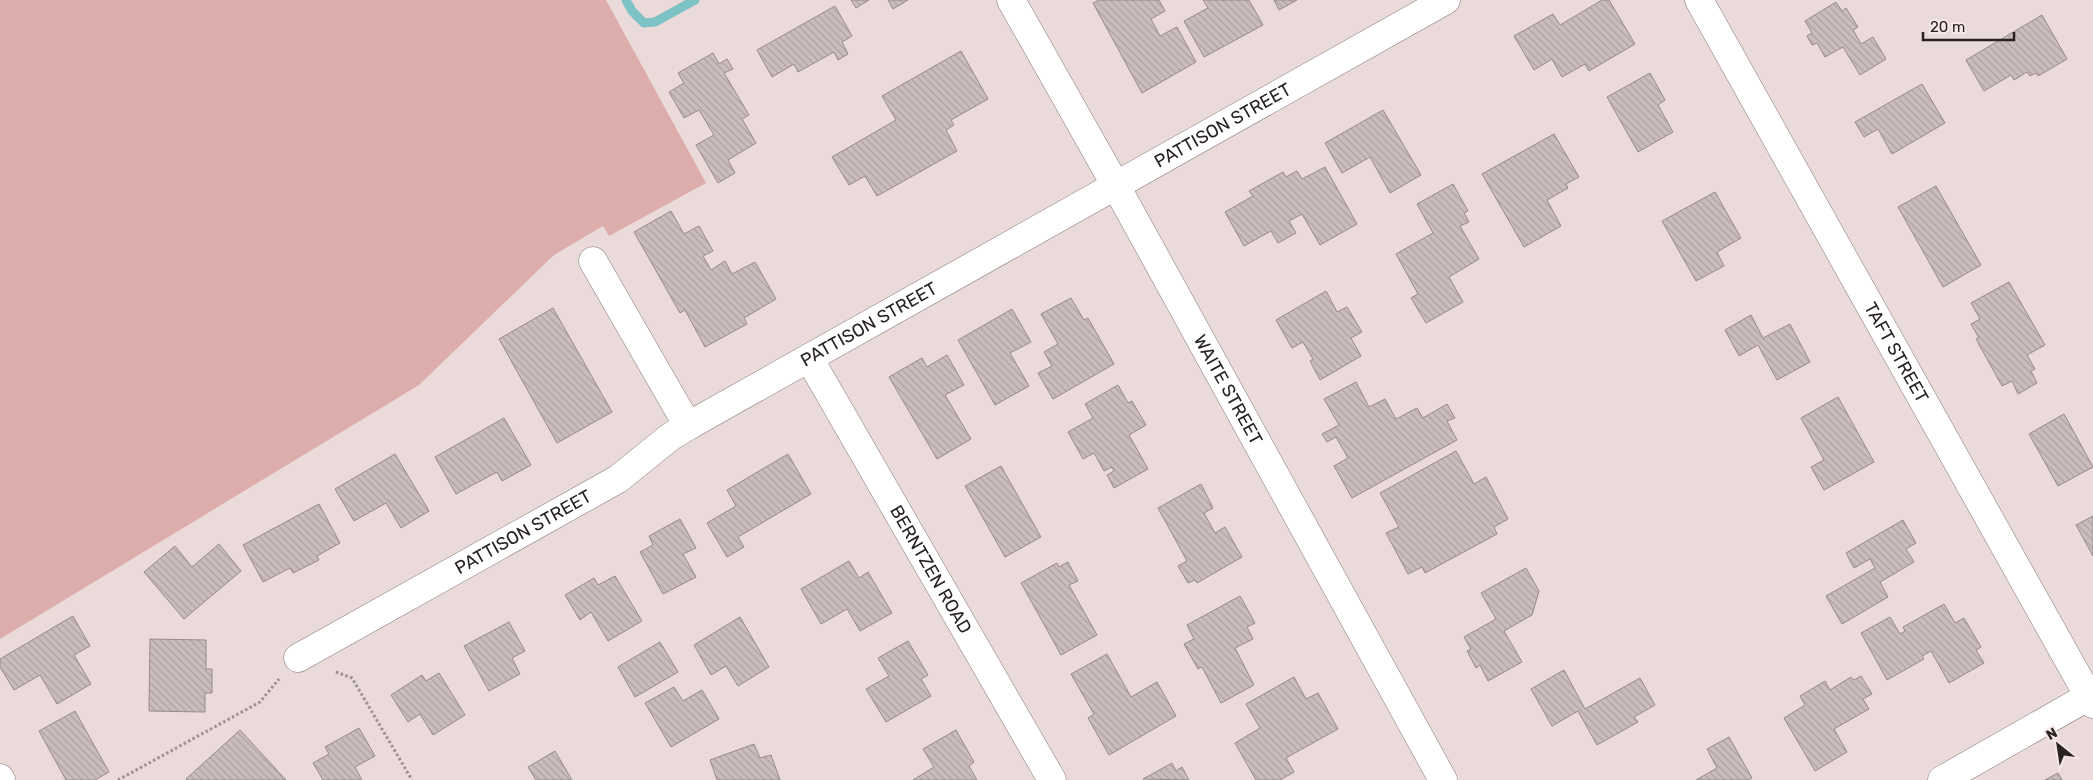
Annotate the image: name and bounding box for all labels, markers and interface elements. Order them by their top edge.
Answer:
scale bar [1923,10,2014,42]
text: 20 m [1930,18,1965,36]
street label: PATTISON STREET [1151,78,1295,173]
street label: PATTISON STREET [797,277,941,372]
street label: TAFT STREET [1859,298,1933,407]
street label: WAITE STREET [1189,331,1267,448]
street label: PATTISON STREET [451,485,595,579]
street label: BERNTZEN ROAD [885,501,976,638]
north arrow [2033,720,2083,770]
text: N [2043,724,2060,744]

